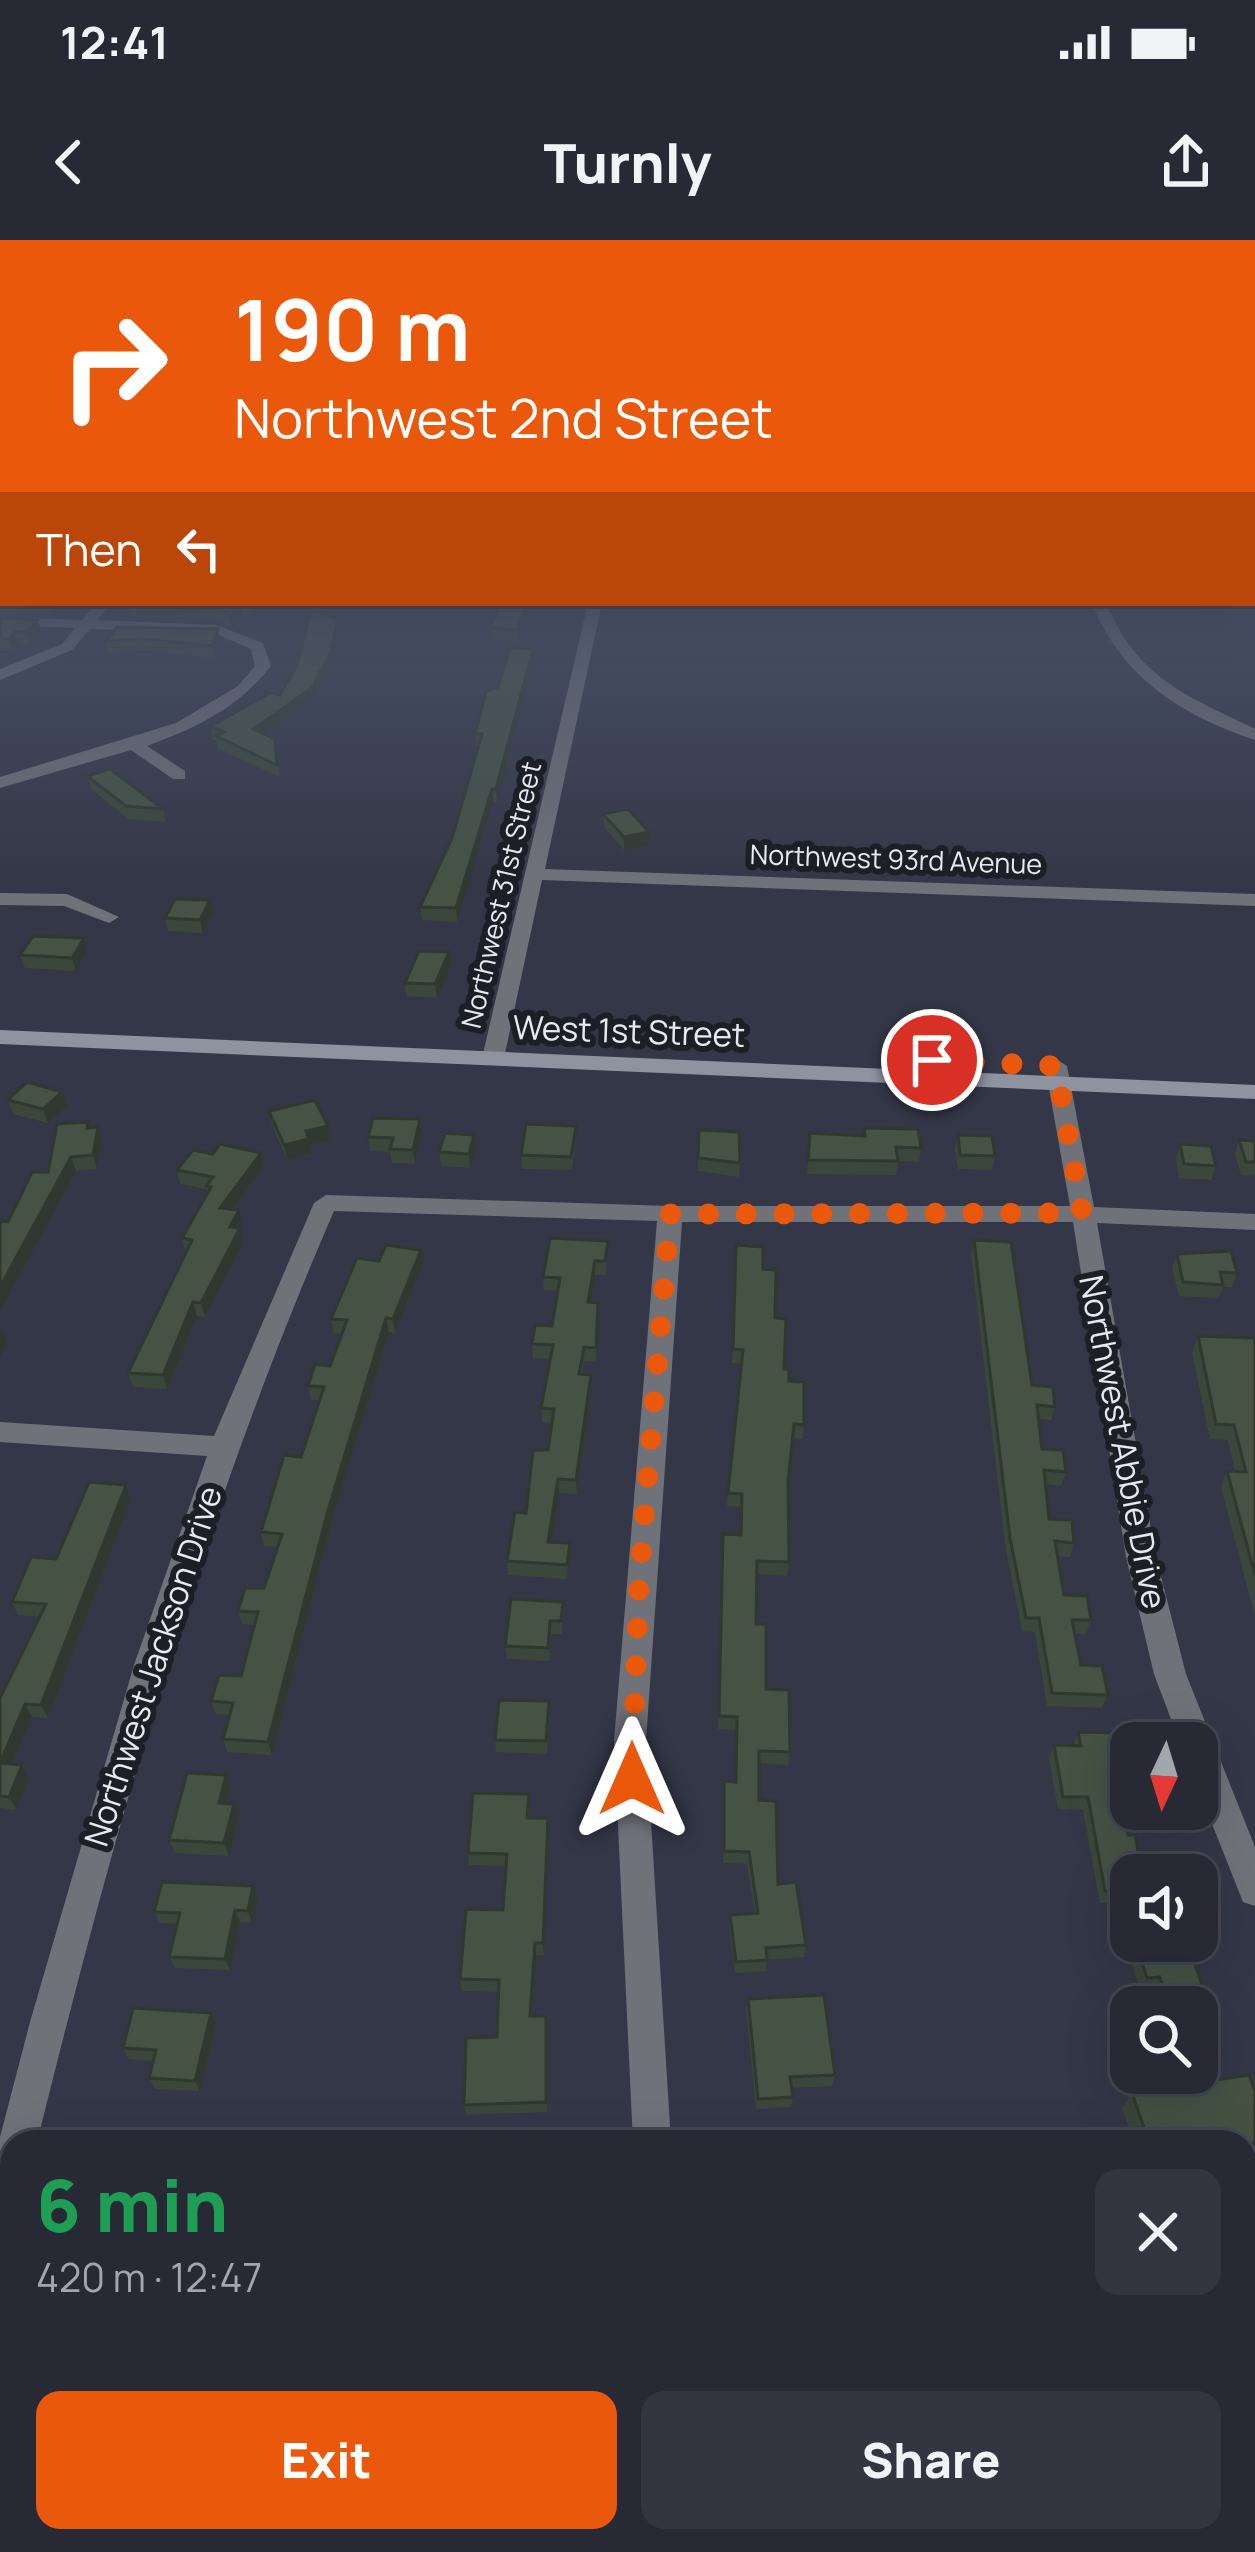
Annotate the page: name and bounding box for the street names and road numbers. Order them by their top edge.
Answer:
street label: Northwest 31st Street [452,758,549,1032]
street label: Northwest 93rd Avenue [749,835,1043,882]
street label: West 1st Street [512,1004,746,1057]
street label: Northwest Abbie Drive [1069,1271,1178,1612]
street label: Northwest Jackson Drive [73,1480,232,1852]

